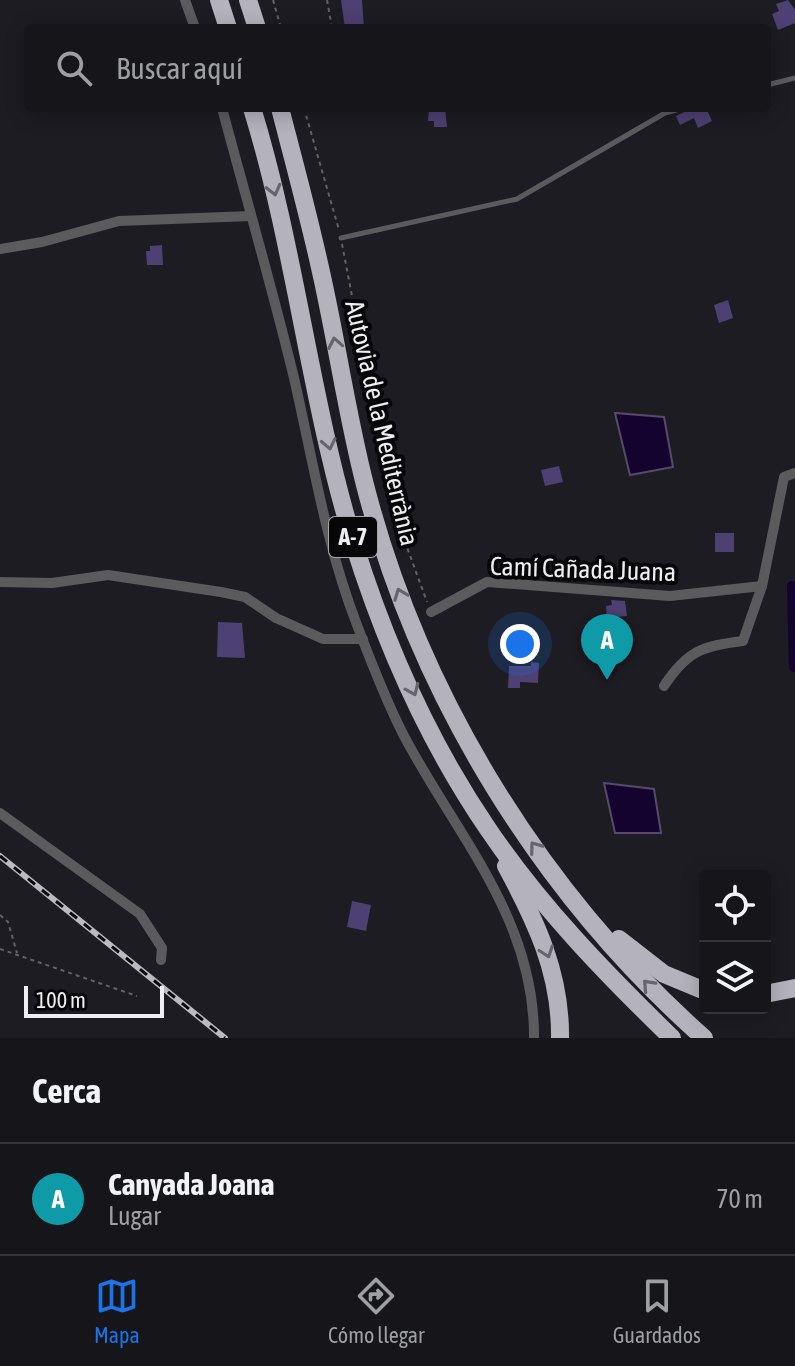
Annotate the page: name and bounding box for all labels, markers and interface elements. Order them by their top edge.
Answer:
search box [24,24,771,112]
icon: search [52,46,96,90]
text: Buscar aquí [116,51,243,85]
one-way arrow [264,183,281,197]
street label: Autovia de la Mediterrània [339,297,425,549]
one-way arrow [327,336,344,350]
one-way arrow [320,437,337,451]
road number: A-7 [329,517,377,557]
street label: Camí Cañada Juana [489,551,677,587]
one-way arrow [393,588,409,602]
pin: A [581,614,633,680]
your location [500,624,540,664]
one-way arrow [403,682,419,696]
one-way arrow [531,842,545,856]
map controls [699,870,771,1014]
button: locate [699,870,771,942]
button: layers [699,942,771,1014]
one-way arrow [537,944,553,958]
one-way arrow [643,979,657,994]
scale bar [24,982,164,1018]
text: 100 m [36,987,86,1013]
text: Cerca [32,1071,101,1110]
text: Canyada Joana [108,1167,274,1201]
text: A [52,1184,64,1214]
text: 70 m [716,1184,763,1214]
text: Lugar [108,1201,161,1231]
tab: Mapa [94,1274,140,1348]
tab: Cómo llegar [328,1274,425,1348]
tab: Guardados [613,1274,701,1348]

